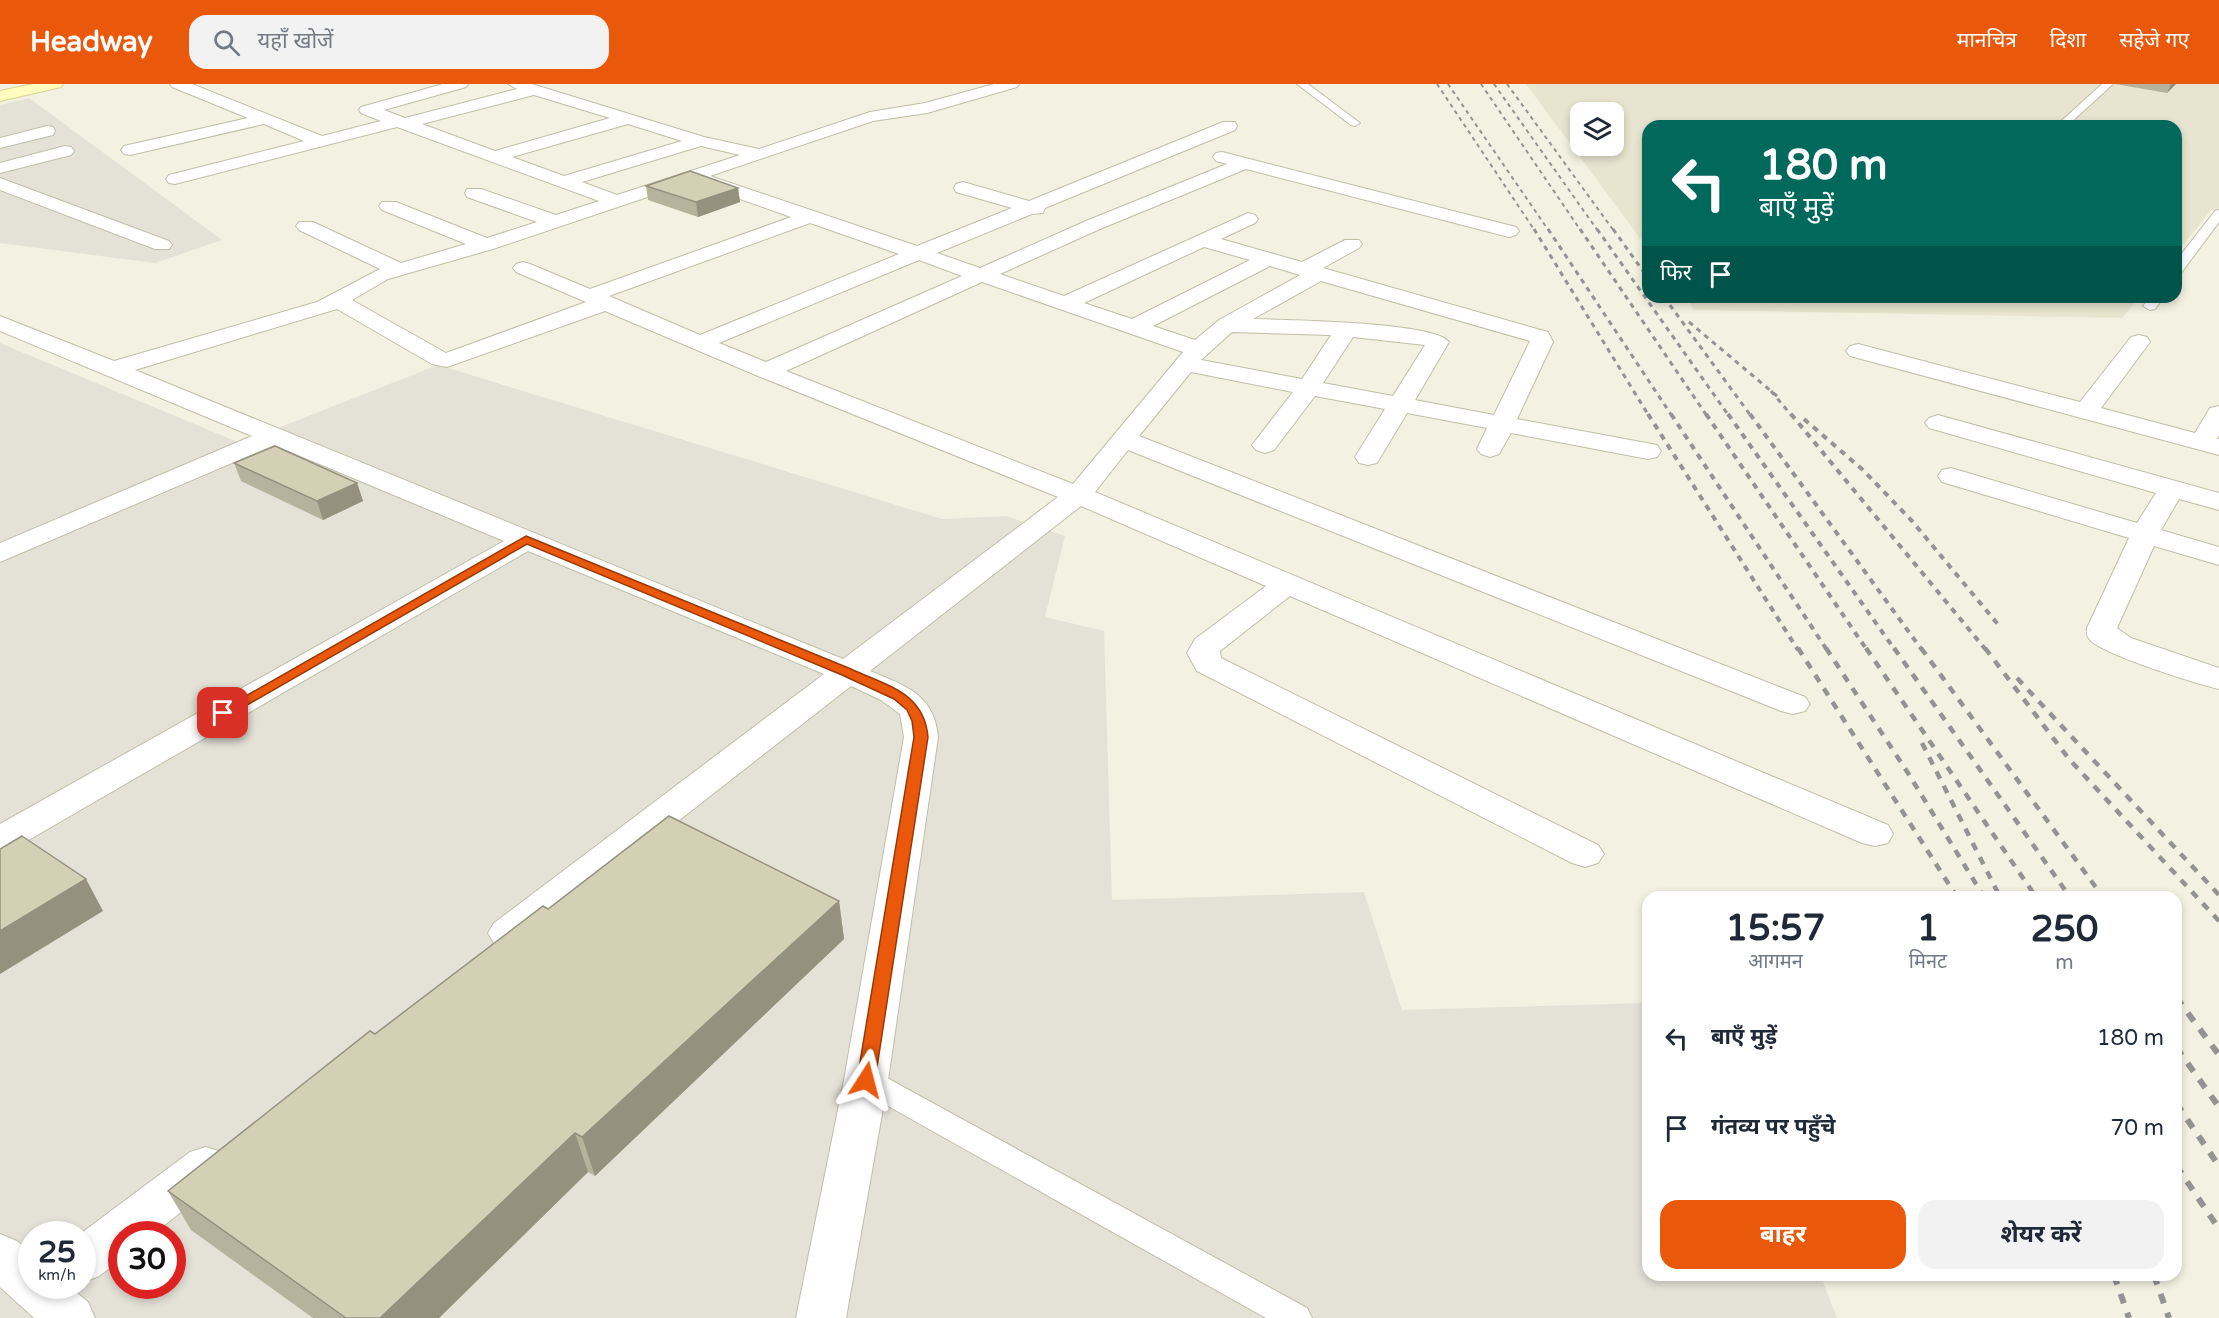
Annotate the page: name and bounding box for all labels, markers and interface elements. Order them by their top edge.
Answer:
search box [189,15,609,69]
text: Headway [30,25,153,59]
icon: search [210,26,243,59]
text: यहाँ खोजें [258,28,333,54]
text: मानचित्र [1957,28,2017,53]
text: दिशा [2050,28,2086,53]
text: सहेजे गए [2119,28,2189,53]
map controls [1570,102,1624,156]
button: layers [1570,102,1624,156]
text: 180 m [1759,140,1888,191]
icon: left [1660,144,1738,222]
text: बाएँ मुड़ें [1759,191,1834,224]
icon: arrive [1704,258,1737,291]
text: फिर [1660,260,1692,286]
pin [197,687,248,738]
icon: arrive [206,696,239,729]
text: 15:57 [1726,907,1825,950]
text: 1 [1917,907,1939,950]
text: 250 [2031,908,2098,951]
text: आगमन [1748,950,1803,974]
text: मिनट [1909,950,1947,974]
text: m [2055,951,2074,975]
icon: left [1660,1022,1693,1055]
text: बाएँ मुड़ें [1711,1024,1777,1050]
text: 180 m [2097,1025,2164,1051]
position arrow [834,1048,898,1112]
icon: arrive [1660,1112,1693,1145]
text: गंतव्य पर पहुँचे [1711,1114,1836,1140]
text: 70 m [2110,1115,2164,1141]
button: बाहर [1660,1200,1906,1269]
button: शेयर करें [1918,1200,2164,1269]
speed limit sign: 30 [108,1221,186,1299]
text: 25 [38,1234,76,1271]
text: km/h [38,1266,76,1284]

